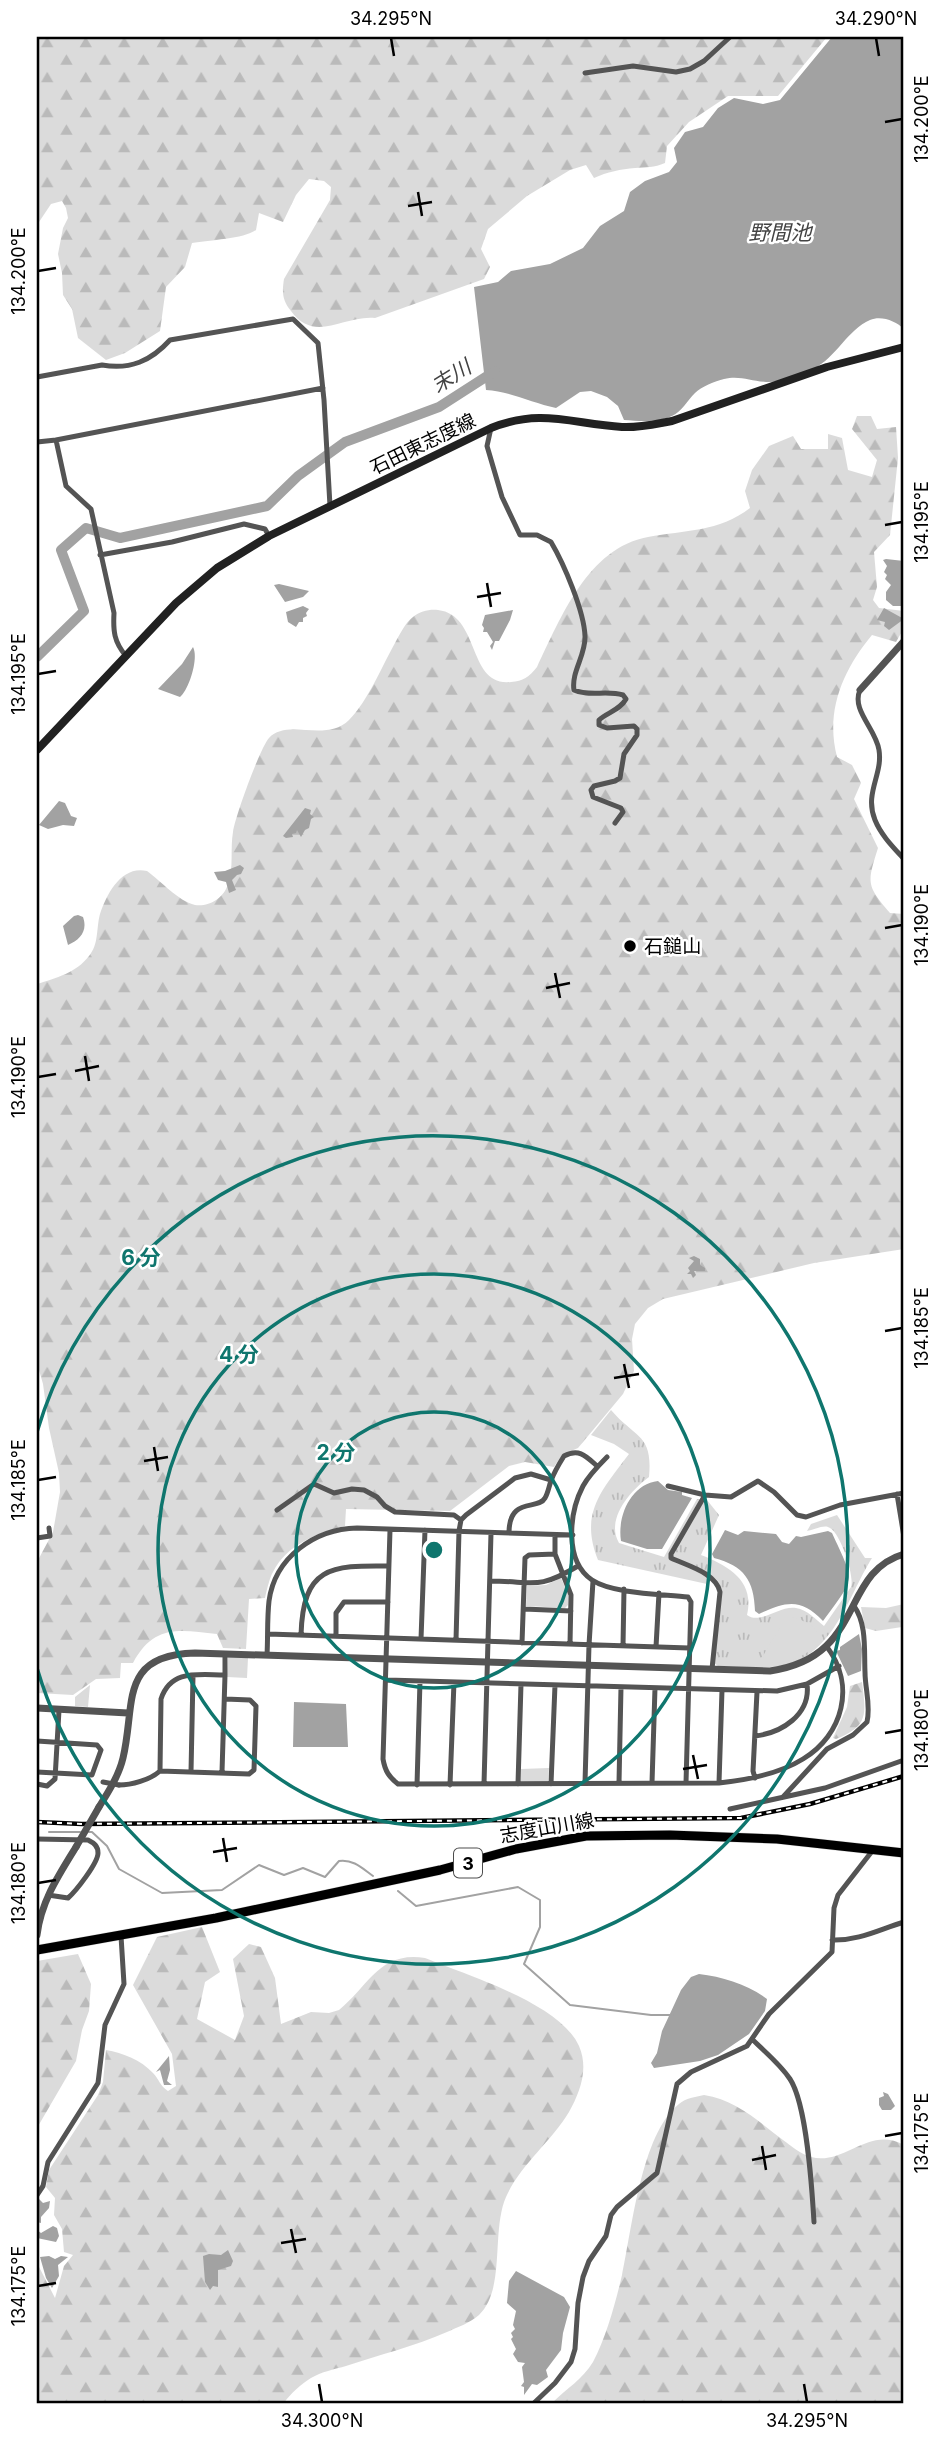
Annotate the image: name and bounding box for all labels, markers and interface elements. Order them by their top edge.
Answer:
text: 34.295°N [350,8,432,29]
text: 34.290°N [835,8,917,29]
text: 134.200°E [911,75,932,163]
water label: 野間池 [749,220,813,245]
text: 134.200°E [8,227,29,315]
water label: 末川 [427,353,477,398]
street label: 石田東志度線 [367,409,479,479]
text: 134.195°E [911,481,932,563]
text: 134.195°E [8,633,29,715]
text: 134.190°E [911,884,932,966]
place label: 石鎚山 [644,935,701,958]
marker: 石鎚山 [622,938,638,954]
text: 134.190°E [8,1036,29,1118]
text: 6 分 [121,1245,161,1270]
text: 134.185°E [911,1287,932,1369]
text: 4 分 [219,1342,259,1367]
text: 134.185°E [8,1439,29,1521]
text: 2 分 [316,1440,356,1465]
centre of rings [422,1538,446,1562]
text: 134.180°E [911,1689,932,1771]
street label: 志度山川線 [498,1808,596,1848]
text: 134.180°E [8,1842,29,1924]
road number: 3 [454,1849,482,1878]
text: 134.175°E [911,2093,932,2173]
text: 134.175°E [8,2246,29,2326]
text: 34.300°N [281,2410,363,2431]
text: 34.295°N [766,2410,848,2431]

